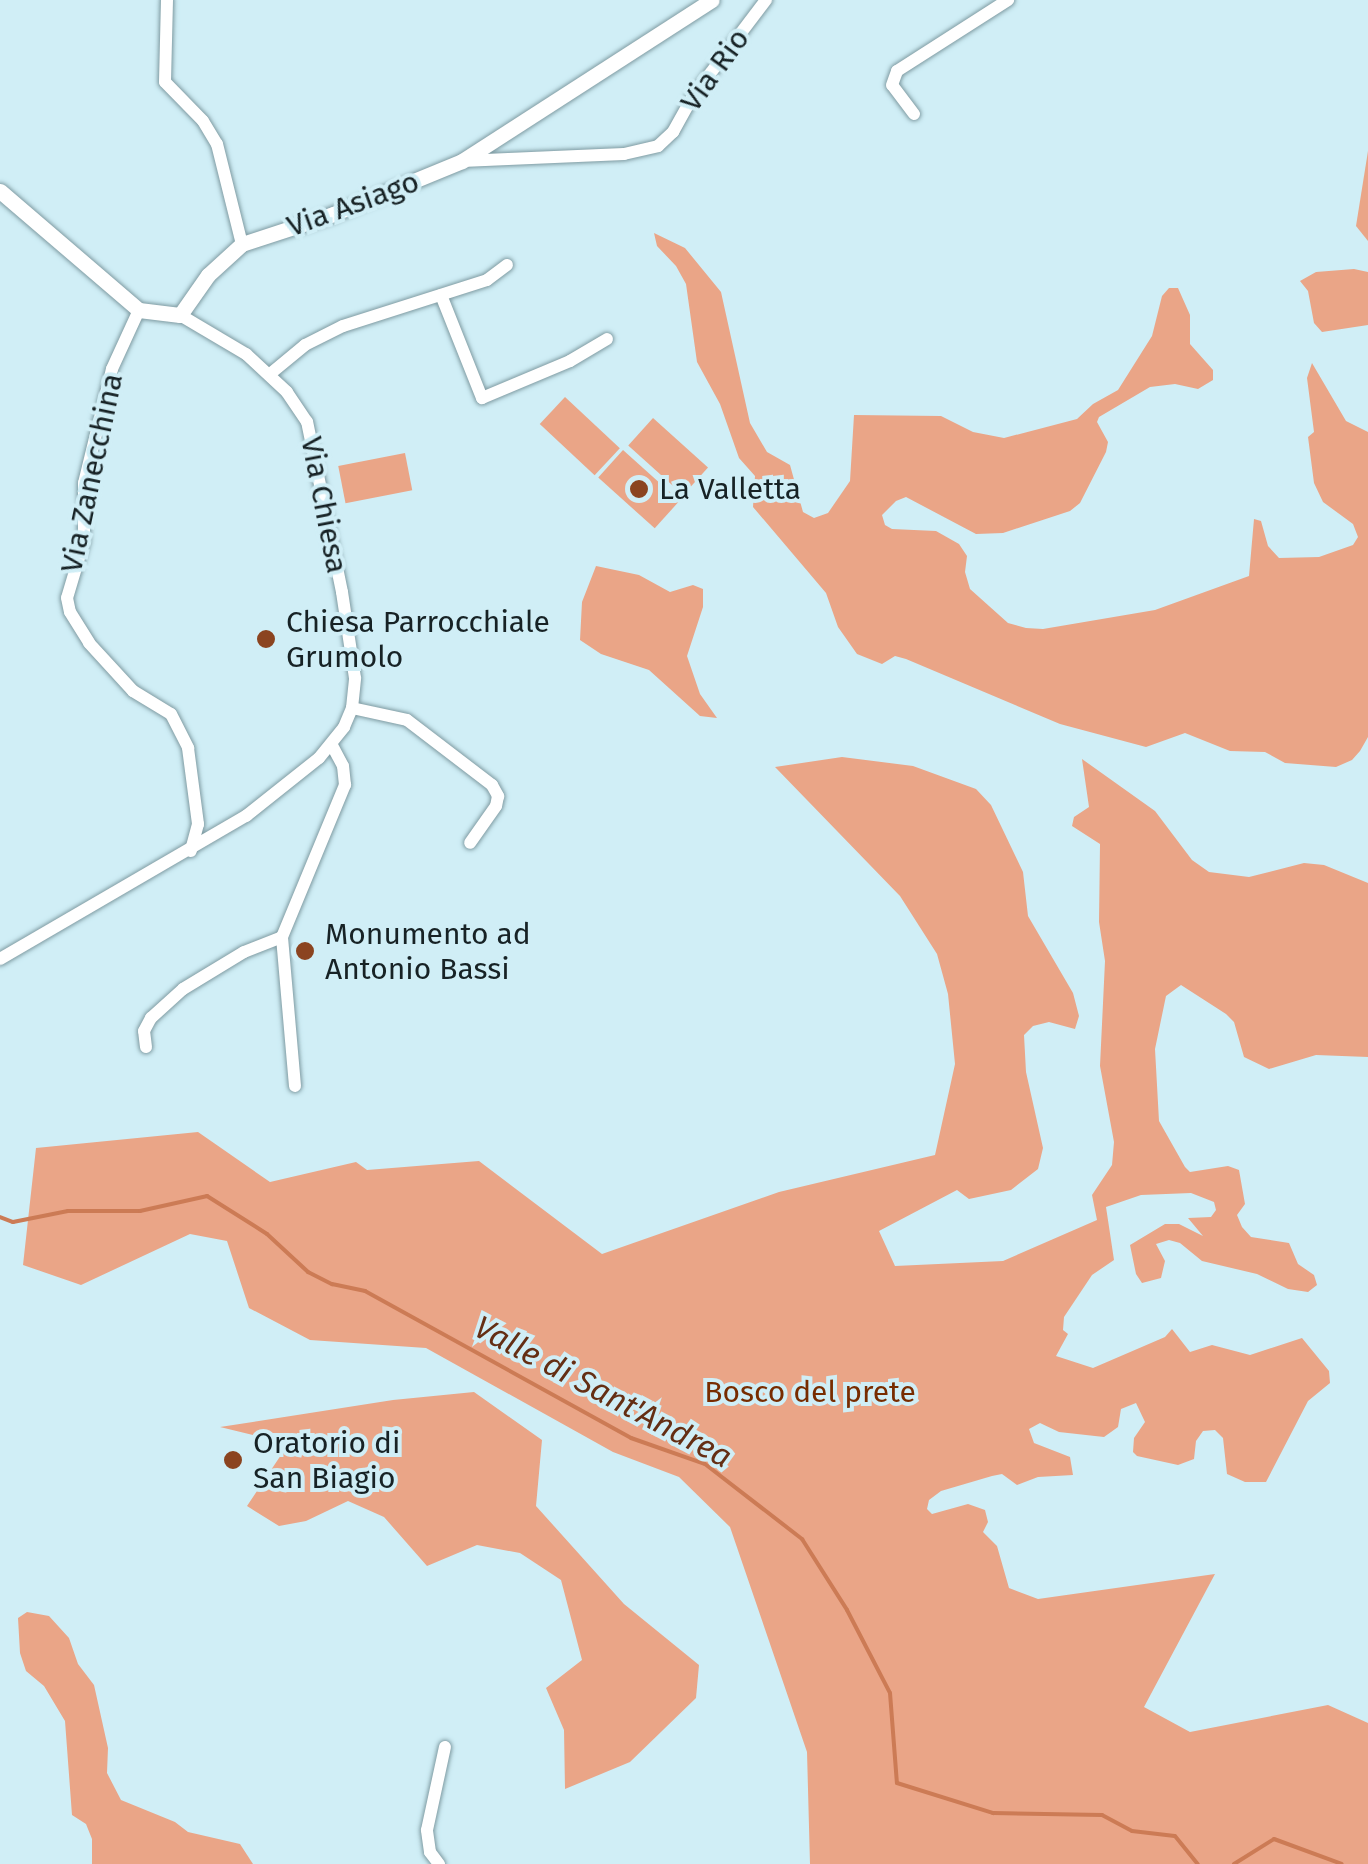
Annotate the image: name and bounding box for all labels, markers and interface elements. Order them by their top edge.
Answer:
street label: Via Rio [673,22,757,118]
street label: Via Asiago [282,164,424,244]
street label: Via Zanecchina [53,370,131,576]
street label: Via Chiesa [293,434,355,576]
place label: La Valletta [659,471,801,507]
marker: La Valletta [628,478,650,500]
place label: Chiesa Parrocchiale Grumolo [286,604,550,674]
marker: Chiesa Parrocchiale Grumolo [255,628,277,650]
place label: Monumento ad Antonio Bassi [325,916,531,986]
marker: Monumento ad Antonio Bassi [294,940,316,962]
water label: Valle di Sant'Andrea [468,1308,738,1476]
park label: Bosco del prete [704,1374,916,1410]
place label: Oratorio di San Biagio [253,1425,400,1496]
marker: Oratorio di San Biagio [222,1449,244,1471]

